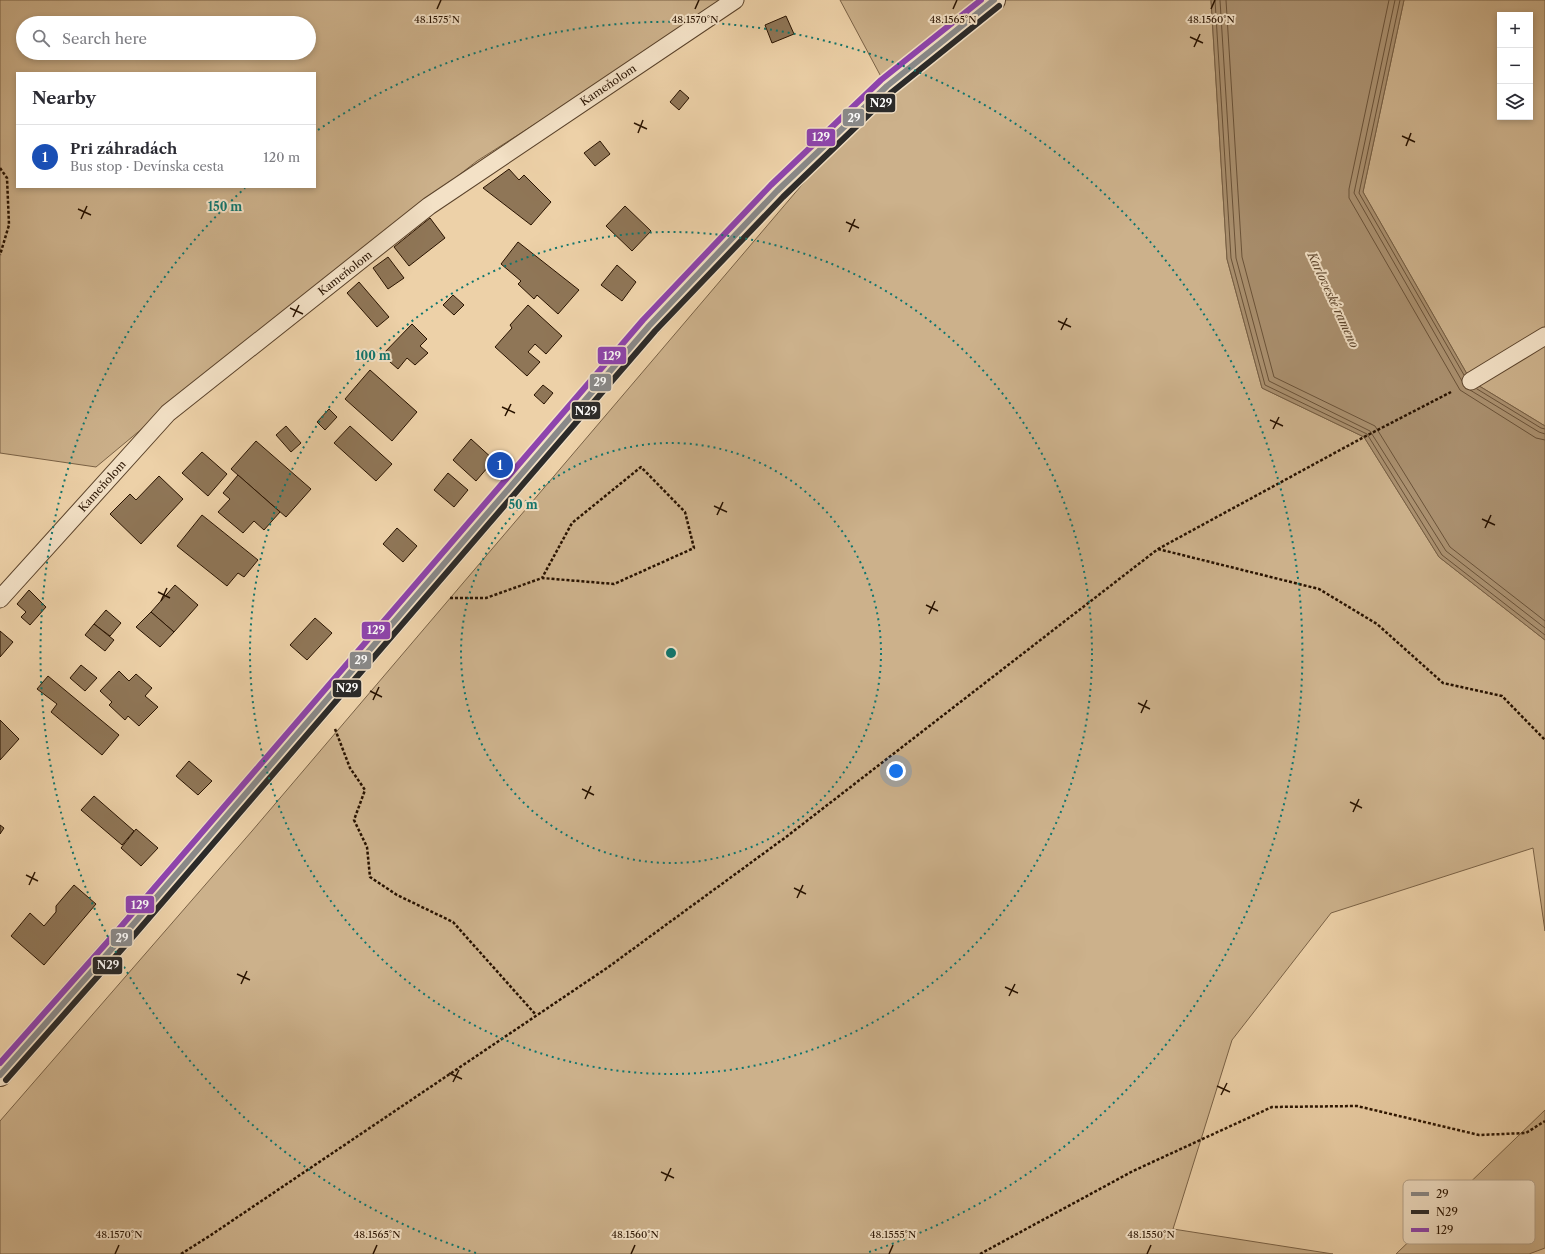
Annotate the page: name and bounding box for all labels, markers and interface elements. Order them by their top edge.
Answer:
map controls [1497,12,1533,120]
button: + [1497,12,1533,48]
text: 48.1575°N [414,13,460,26]
text: 48.1570°N [672,13,718,26]
text: 48.1565°N [930,13,976,26]
text: 48.1560°N [1187,13,1235,26]
search box [16,16,316,60]
icon: search [30,27,52,49]
text: Search here [62,29,147,48]
button: − [1497,48,1533,84]
street label: Kameňolom [577,61,639,109]
button: layers [1497,84,1533,120]
text: Nearby [32,88,96,108]
line badge: N29 [865,93,896,113]
text: N29 [870,96,893,110]
line badge: 29 [842,108,865,127]
text: 29 [847,111,861,125]
line badge: 129 [806,128,836,147]
text: 129 [812,130,830,144]
text: Pri záhradách [70,139,177,158]
text: 1 [42,149,48,165]
text: 120 m [263,149,300,165]
text: Bus stop · Devínska cesta [70,158,224,174]
text: 150 m [208,199,242,214]
street label: Kameňolom [315,247,375,298]
water label: Karloveské rameno [1304,248,1362,351]
line badge: 129 [597,346,627,365]
text: 100 m [355,348,391,363]
text: 129 [603,349,621,363]
line badge: 29 [589,373,612,392]
text: 29 [593,375,607,389]
line badge: N29 [571,401,601,420]
text: N29 [575,404,598,418]
pin: 1 [487,450,513,480]
street label: Kameňolom [75,457,129,515]
text: 50 m [508,497,538,512]
line badge: 129 [361,621,391,640]
text: 129 [367,623,385,637]
centre of rings [664,646,678,660]
line badge: 29 [349,651,372,670]
text: 29 [354,653,368,667]
line badge: N29 [332,679,362,698]
text: N29 [336,681,359,695]
your location [886,761,906,781]
line badge: 129 [125,895,155,914]
text: 129 [131,898,149,912]
line badge: 29 [110,928,133,947]
text: 29 [115,931,129,945]
line badge: N29 [92,956,123,975]
text: N29 [97,958,120,972]
legend [1403,1180,1535,1244]
text: 29 [1436,1187,1449,1201]
text: N29 [1436,1205,1458,1219]
text: 129 [1436,1223,1453,1237]
text: 48.1570°N [96,1228,142,1241]
text: 48.1565°N [354,1228,400,1241]
text: 48.1560°N [611,1228,659,1241]
text: 48.1555°N [870,1228,916,1241]
text: 48.1550°N [1127,1228,1175,1241]

